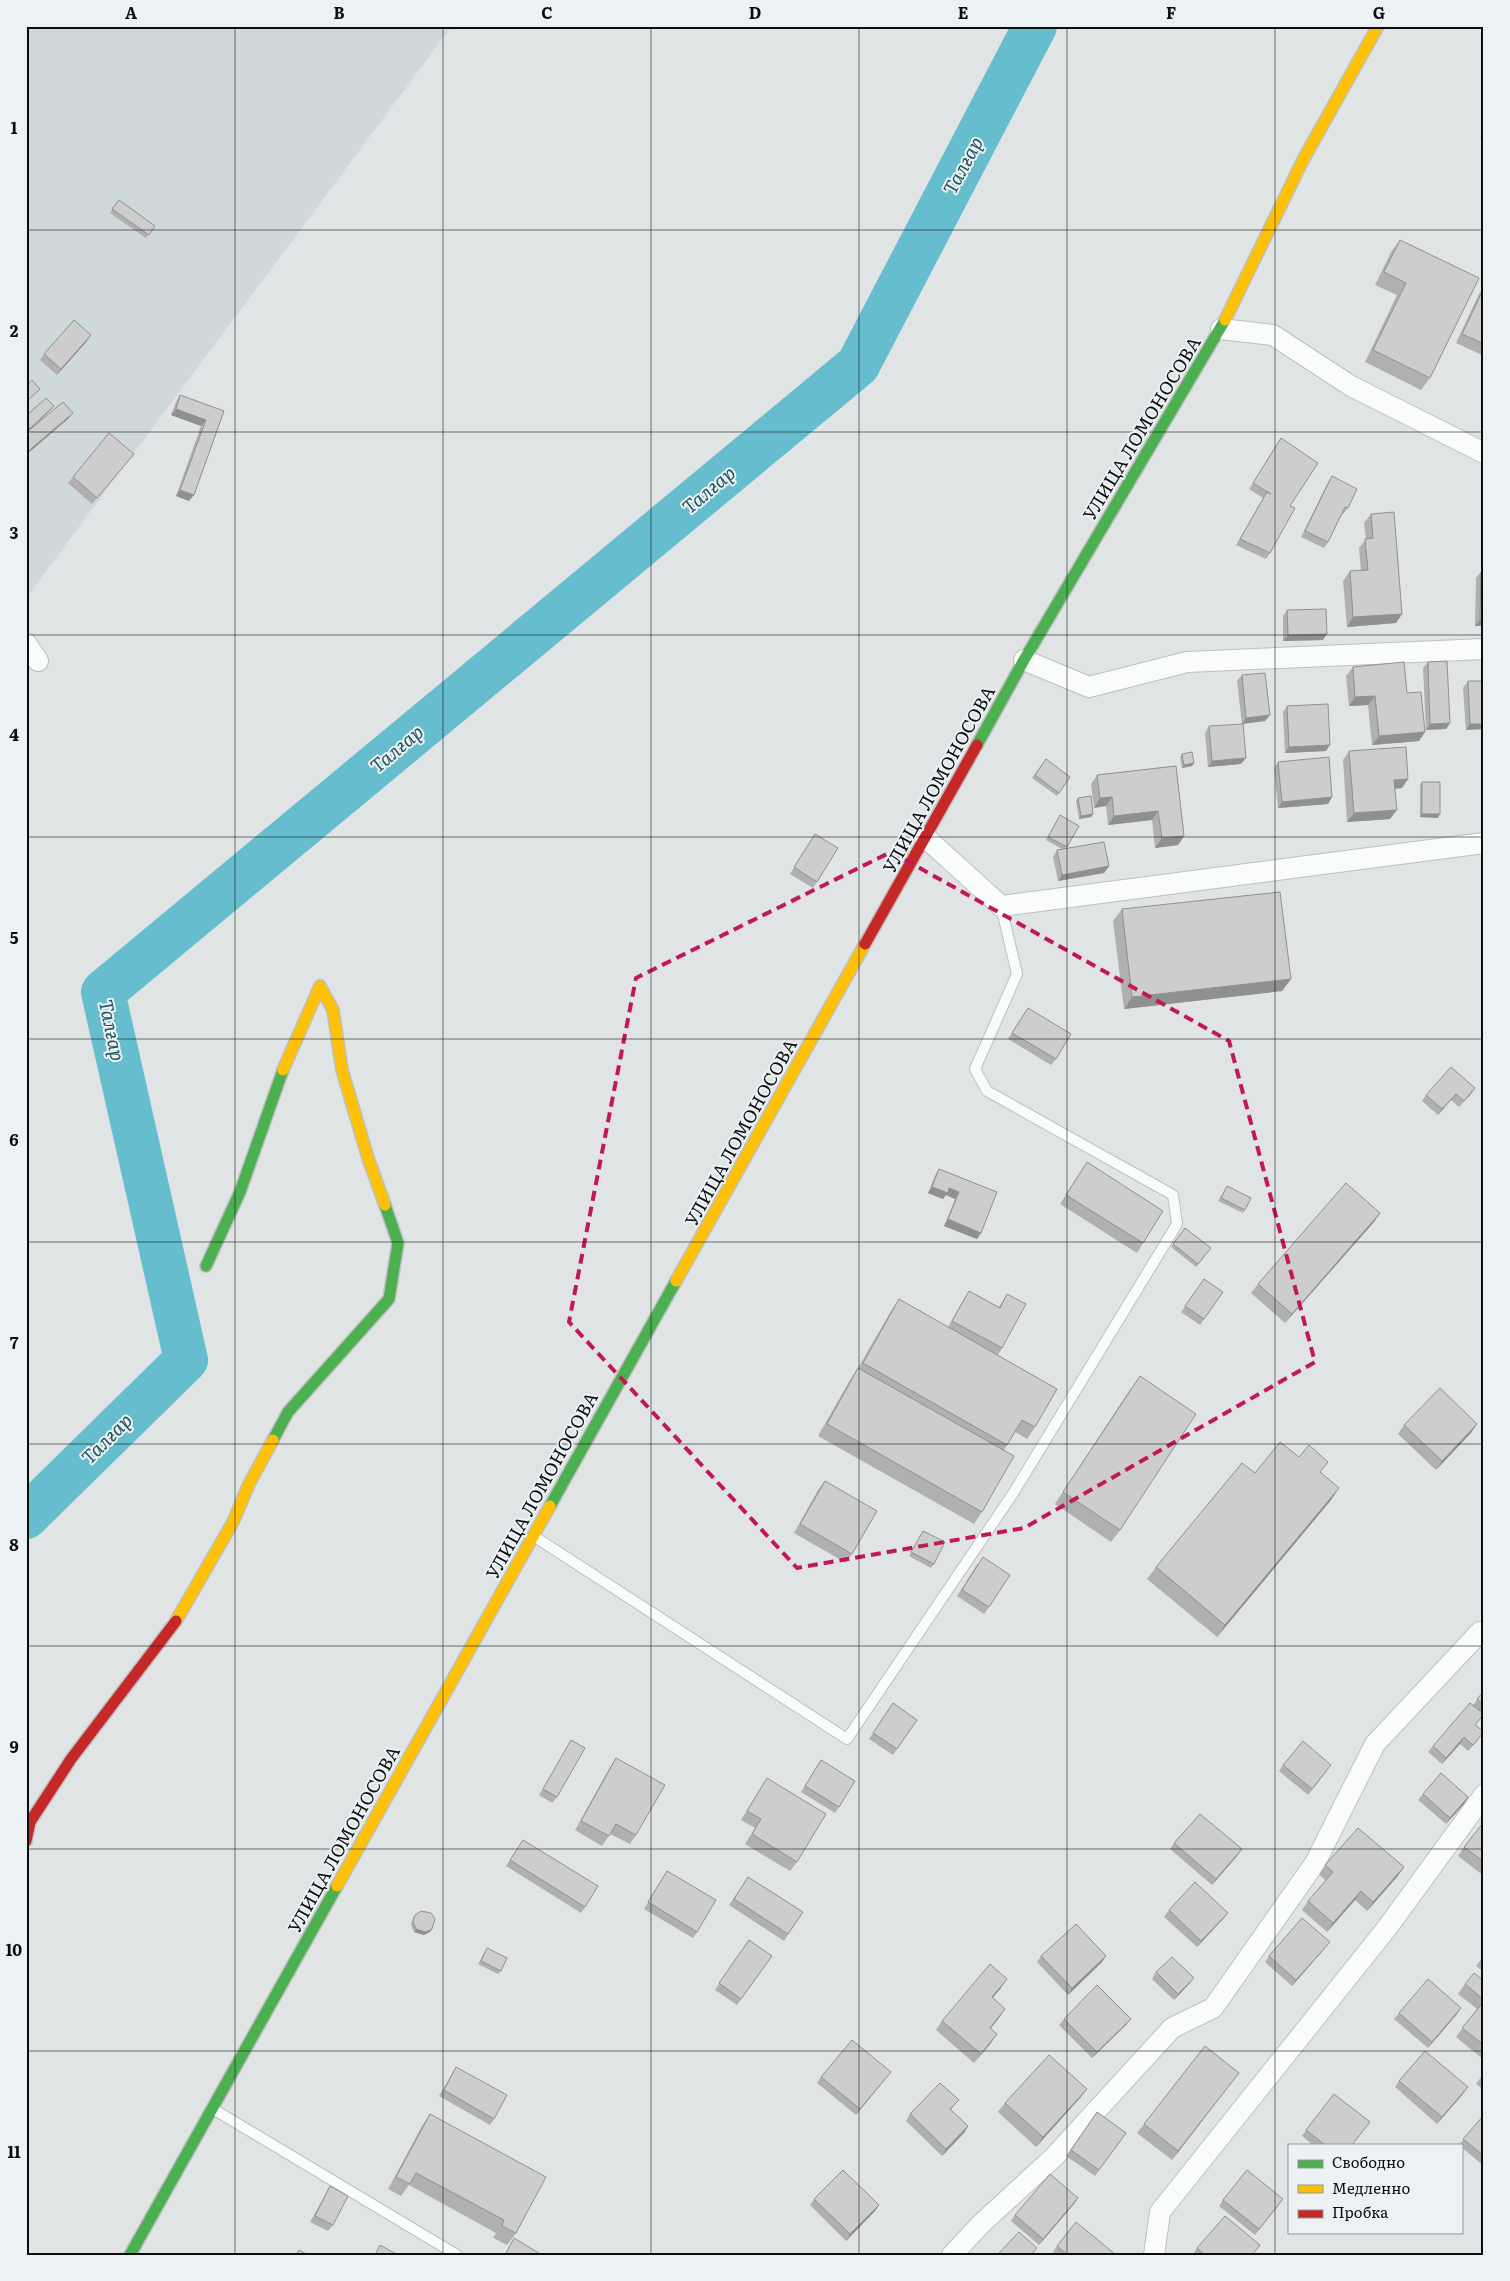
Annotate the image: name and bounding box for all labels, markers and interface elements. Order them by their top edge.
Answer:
text: A [125,0,137,24]
text: B [333,0,345,24]
text: C [541,0,553,24]
text: D [749,0,761,24]
text: E [958,0,969,24]
text: F [1166,0,1176,24]
text: G [1373,0,1385,24]
text: 1 [11,115,18,139]
water label: Талғар [935,131,989,199]
text: 2 [10,318,19,342]
street label: УЛИЦА ЛОМОНОСОВА [1075,331,1207,525]
water label: Талғар [675,458,741,520]
text: 3 [10,520,19,544]
street label: УЛИЦА ЛОМОНОСОВА [875,680,1001,878]
water label: Талғар [363,717,429,779]
text: 4 [9,722,19,746]
text: 5 [10,925,19,949]
water label: Талғар [93,997,133,1063]
street label: УЛИЦА ЛОМОНОСОВА [677,1033,803,1231]
text: 6 [9,1127,19,1151]
text: 7 [10,1330,19,1354]
street label: УЛИЦА ЛОМОНОСОВА [478,1386,604,1584]
water label: Талғар [74,1406,138,1470]
text: 8 [9,1532,19,1556]
text: 9 [9,1734,19,1758]
street label: УЛИЦА ЛОМОНОСОВА [280,1740,406,1938]
text: 10 [6,1937,22,1961]
text: 11 [7,2139,21,2163]
legend [1288,2144,1462,2234]
text: Свободно [1332,2150,1405,2173]
text: Медленно [1332,2176,1410,2199]
text: Пробка [1332,2200,1389,2223]

